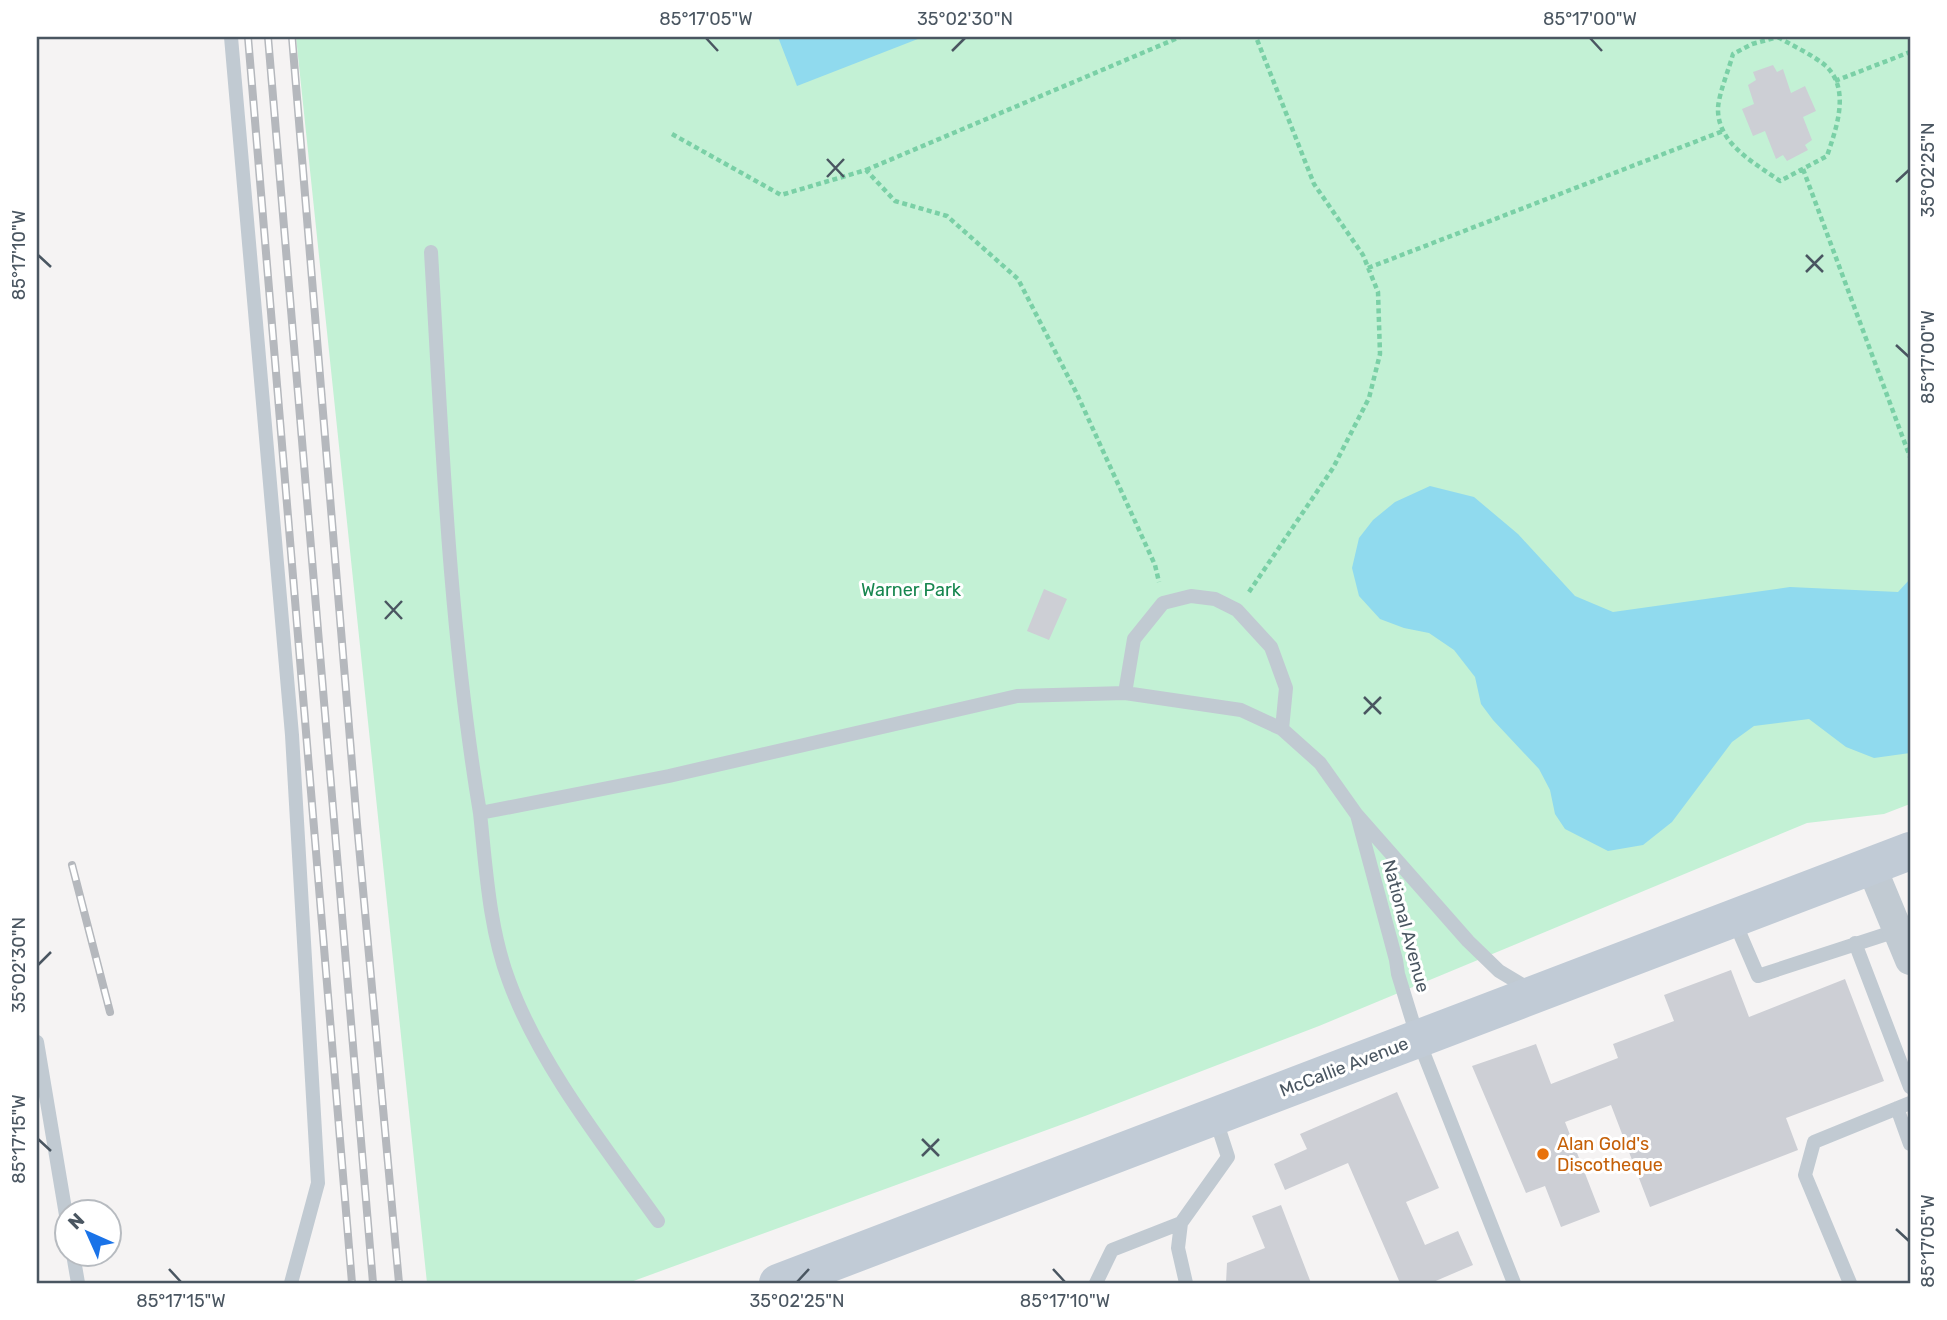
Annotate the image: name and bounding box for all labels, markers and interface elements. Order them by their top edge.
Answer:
text: 85°17'05"W [659,8,753,30]
text: 35°02'30"N [917,8,1013,30]
text: 85°17'00"W [1543,8,1637,30]
text: 35°02'25"N [1917,123,1939,217]
text: 85°17'10"W [8,210,30,300]
text: 85°17'00"W [1917,310,1939,404]
park label: Warner Park [861,579,962,601]
street label: National Avenue [1378,857,1434,995]
text: 35°02'30"N [8,917,30,1013]
street label: McCallie Avenue [1276,1032,1412,1102]
text: 85°17'15"W [8,1094,30,1184]
place label: Alan Gold's Discotheque [1557,1133,1663,1176]
marker: Alan Gold's Discotheque [1535,1146,1551,1162]
text: 85°17'05"W [1917,1194,1939,1288]
north arrow [52,1198,122,1268]
text: N [63,1208,89,1234]
text: 85°17'15"W [136,1290,226,1312]
text: 35°02'25"N [750,1290,844,1312]
text: 85°17'10"W [1020,1290,1110,1312]

